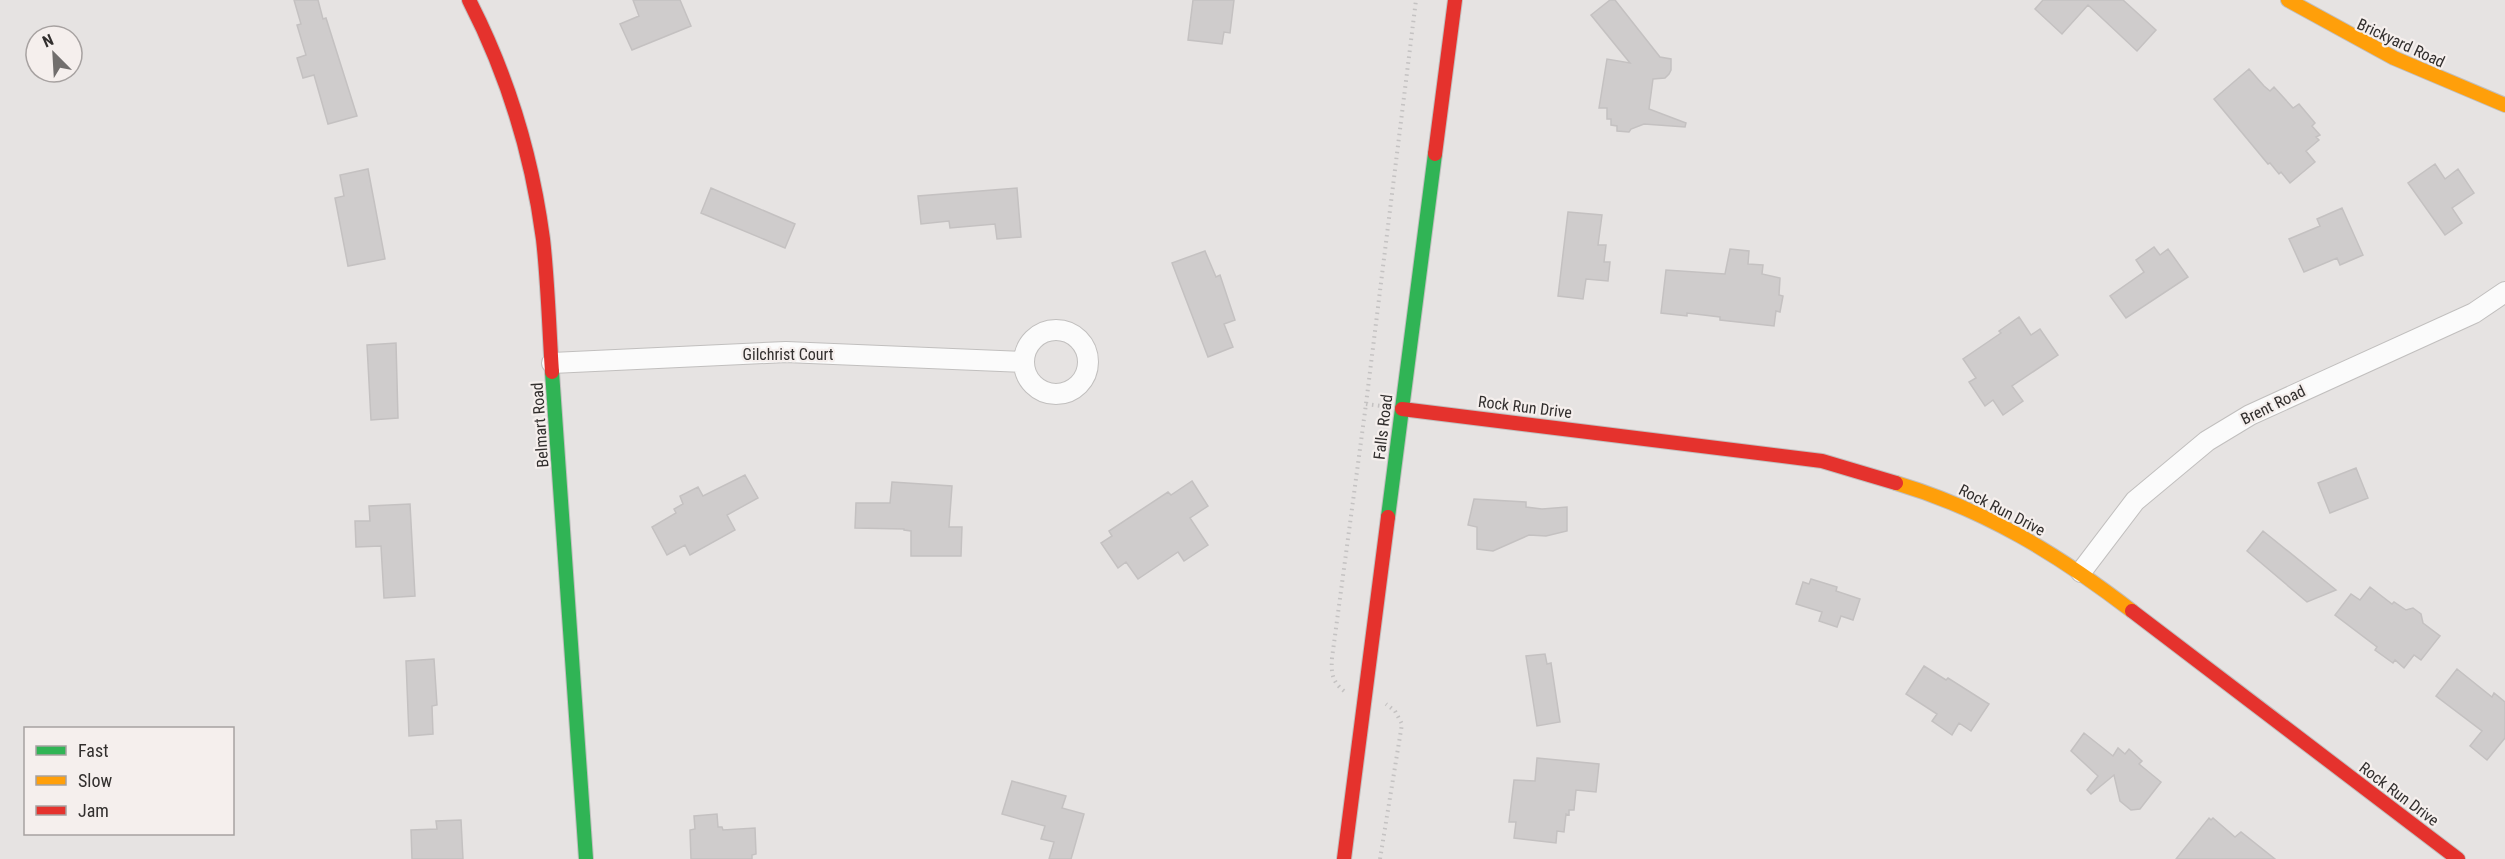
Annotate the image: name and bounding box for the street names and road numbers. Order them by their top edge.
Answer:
street label: Brickyard Road [2354,14,2448,72]
street label: Gilchrist Court [743,345,834,364]
street label: Brent Road [2238,381,2308,429]
street label: Belmart Road [528,382,552,468]
street label: Rock Run Drive [1477,392,1573,422]
street label: Falls Road [1370,393,1396,461]
street label: Rock Run Drive [1956,480,2048,540]
street label: Rock Run Drive [2356,758,2442,830]

